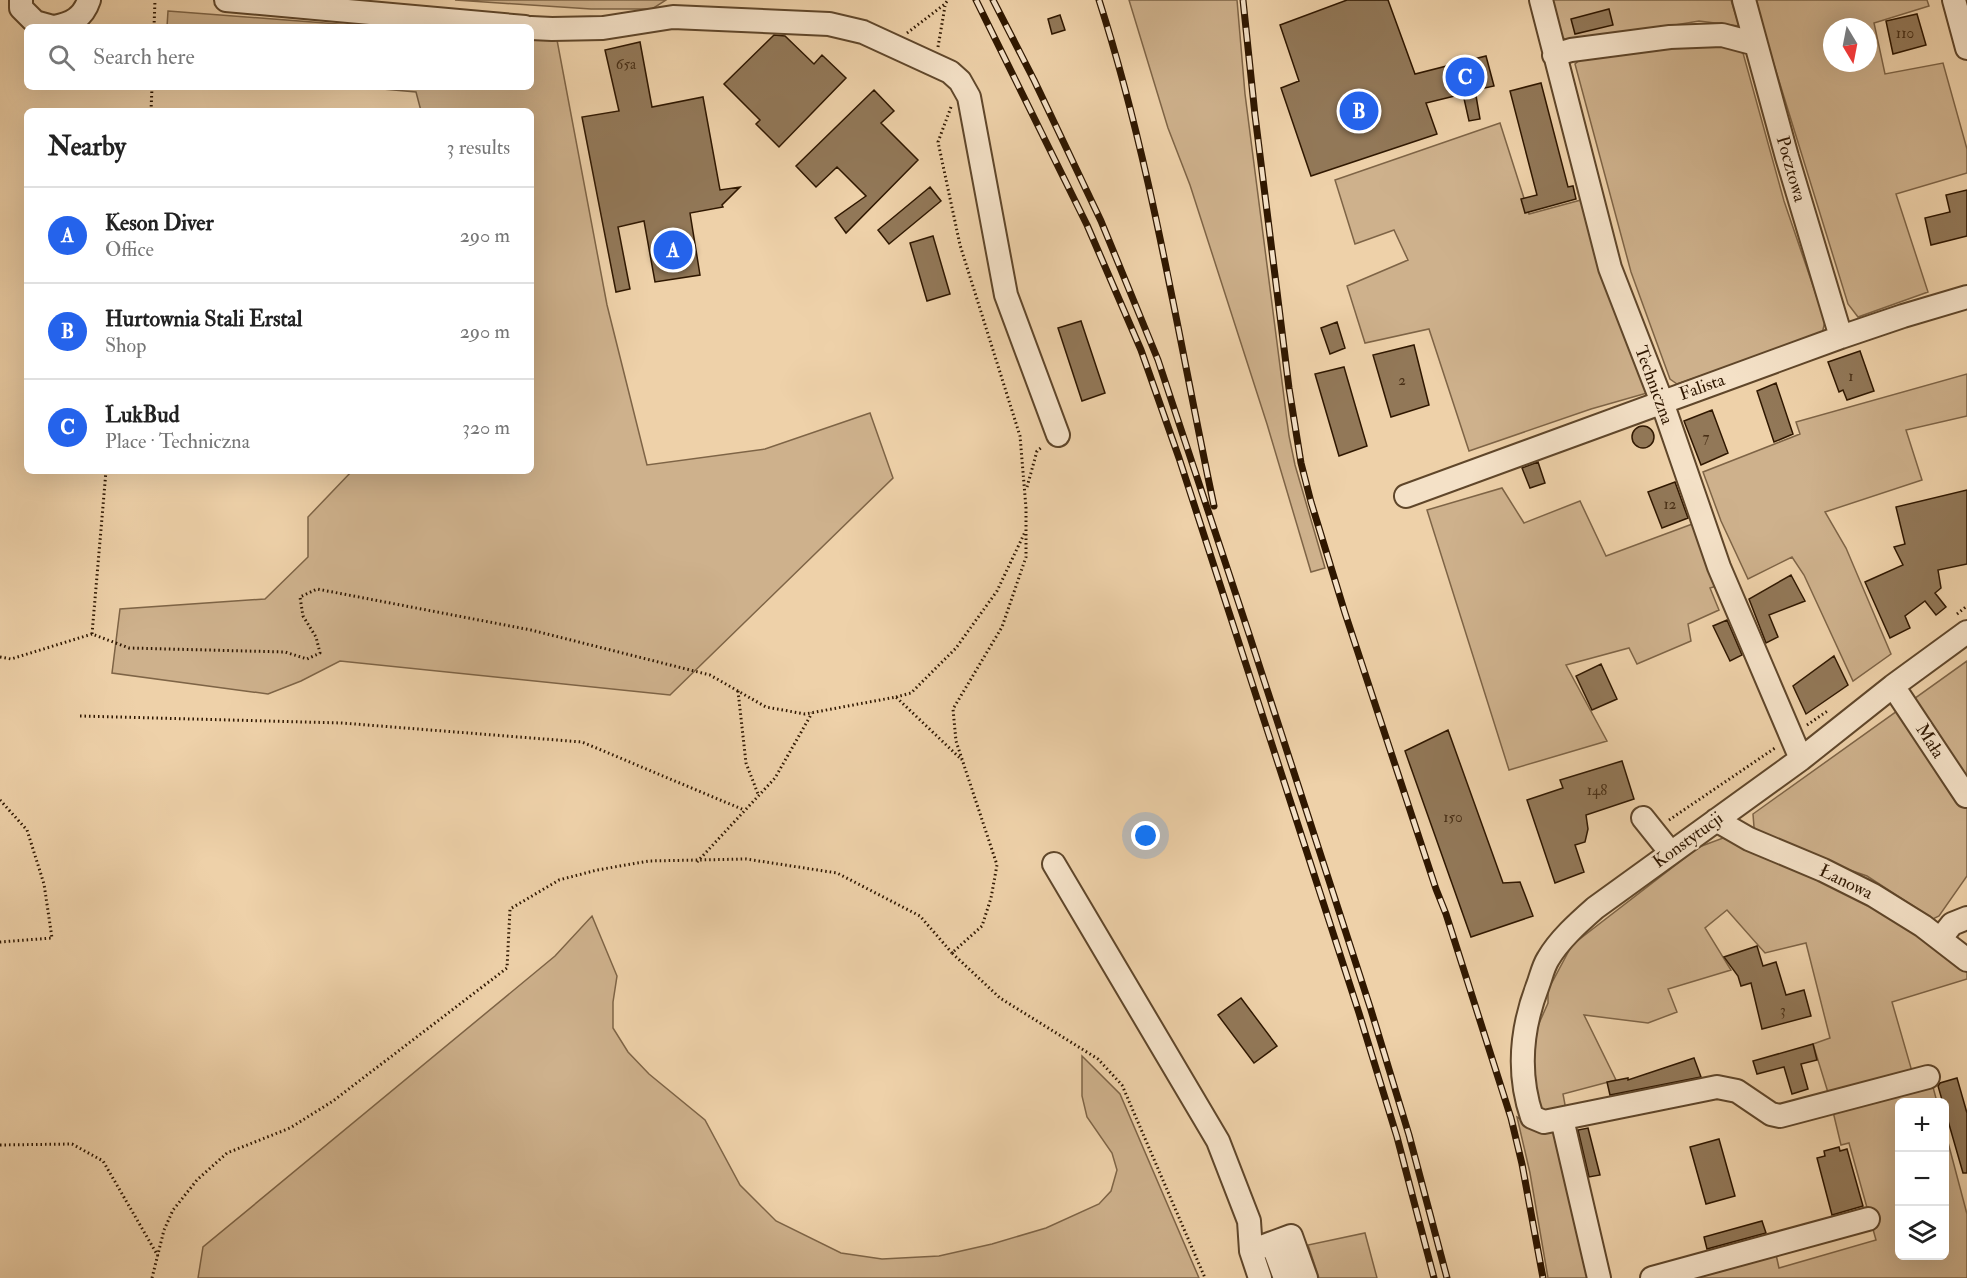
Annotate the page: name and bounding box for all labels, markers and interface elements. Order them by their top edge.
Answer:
north arrow [1823,18,1877,72]
search box [24,24,534,90]
house number: 110 [1896,24,1914,43]
icon: search [45,41,78,74]
text: Search here [93,43,195,71]
pin: C [1446,54,1484,100]
house number: 65a [616,55,637,74]
pin: B [1340,88,1378,134]
text: Nearby [48,131,126,163]
street label: Pocztowa [1771,133,1812,205]
text: 3 results [447,135,510,160]
text: Keson Diver [105,209,214,237]
text: A [61,223,74,248]
text: 290 m [460,223,510,248]
pin: A [654,228,692,272]
text: Office [105,237,154,262]
text: Hurtownia Stali Erstal [105,305,302,333]
text: B [61,319,74,344]
text: 290 m [460,319,510,344]
text: Shop [105,333,146,358]
street label: Techniczna [1629,343,1679,428]
house number: 1 [1848,367,1854,386]
street label: Falista [1676,368,1729,406]
house number: 2 [1398,371,1406,390]
text: LukBud [105,401,180,429]
text: C [60,415,75,440]
text: 320 m [462,415,510,440]
house number: 7 [1703,428,1710,447]
text: Place · Techniczna [105,429,250,454]
house number: 12 [1664,495,1677,514]
street label: Mała [1910,719,1950,763]
house number: 148 [1587,781,1607,800]
street label: Konstytucji [1648,807,1728,873]
house number: 150 [1443,808,1463,827]
your location [1131,821,1160,850]
street label: Łanowa [1815,859,1877,905]
house number: 3 [1780,1001,1786,1020]
map controls [1895,1098,1949,1260]
button: + [1895,1098,1949,1152]
button: − [1895,1152,1949,1206]
button: layers [1895,1206,1949,1260]

